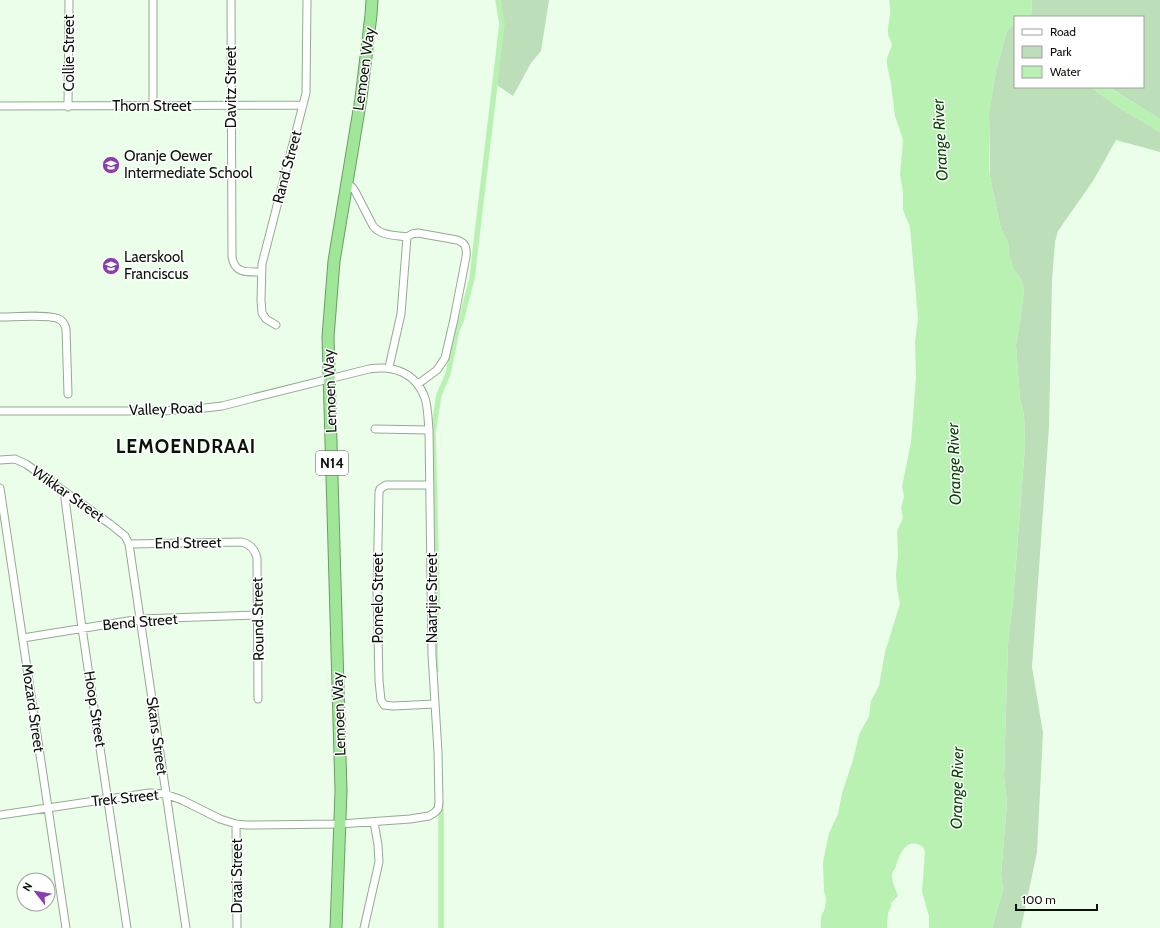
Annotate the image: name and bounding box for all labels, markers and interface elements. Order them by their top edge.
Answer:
street label: Collie Street [60,14,78,92]
legend [1014,16,1144,88]
text: Road [1050,24,1076,39]
street label: Lemoen Way [349,26,379,112]
text: Park [1050,44,1072,59]
street label: Davitz Street [222,46,240,128]
text: Water [1050,64,1081,79]
street label: Thorn Street [112,97,192,115]
water label: Orange River [928,97,952,182]
street label: Rand Street [269,129,305,205]
place label: Oranje Oewer Intermediate School [124,147,253,182]
school or university icon: Oranje Oewer Intermediate School [101,155,121,175]
place label: Laerskool Franciscus [124,248,188,283]
school or university icon: Laerskool Franciscus [101,256,121,276]
street label: Lemoen Way [320,348,340,433]
street label: Valley Road [129,399,203,419]
water label: Orange River [943,421,965,506]
district label: LEMOENDRAAI [116,435,256,458]
road number: N14 [316,451,348,475]
street label: Wikkar Street [28,462,108,526]
street label: End Street [154,533,222,553]
street label: Pomelo Street [369,552,387,644]
street label: Naartjie Street [423,553,441,643]
street label: Round Street [248,577,268,661]
street label: Bend Street [102,610,178,634]
street label: Mozard Street [18,663,48,753]
street label: Hoop Street [80,669,110,749]
street label: Lemoen Way [329,671,349,756]
street label: Skans Street [143,696,171,776]
water label: Orange River [947,746,967,829]
street label: Trek Street [90,786,160,810]
street label: Draai Street [228,839,246,913]
north arrow [16,872,56,912]
text: N [19,880,35,894]
scale bar [1016,886,1097,912]
text: 100 m [1022,892,1056,907]

